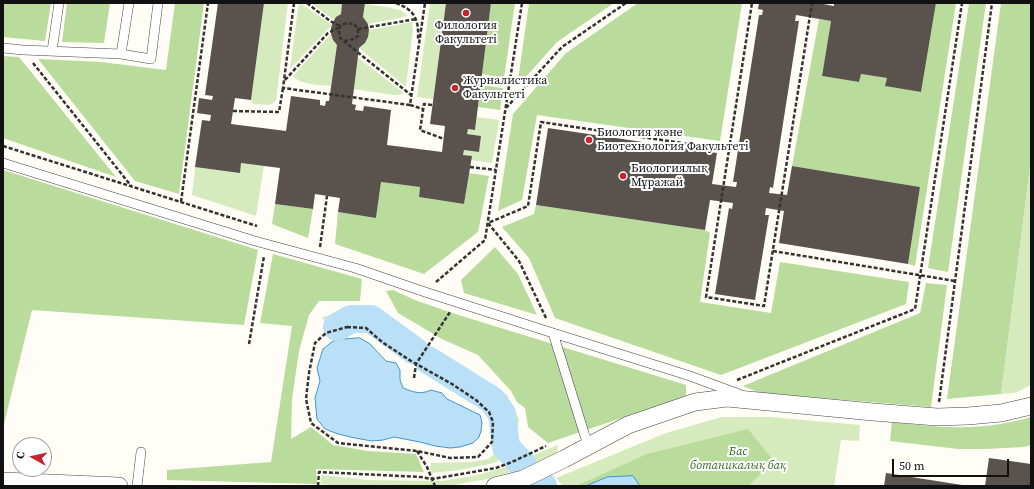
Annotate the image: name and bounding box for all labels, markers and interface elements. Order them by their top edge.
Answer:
marker: Филология Факультеті [461,8,471,18]
place label: Филология Факультеті [435,19,497,47]
place label: Журналистика Факультеті [463,74,547,102]
marker: Журналистика Факультеті [450,83,460,93]
place label: Биология және Биотехнология Факультеті [597,126,749,154]
marker: Биология және Биотехнология Факультеті [584,135,594,145]
place label: Биологиялық Мұражай [631,162,708,190]
marker: Биологиялық Мұражай [618,171,628,181]
north arrow [12,437,52,477]
park label: Бас ботаникалық бақ [690,445,786,473]
text: С [13,451,29,460]
scale bar [894,451,1011,477]
text: 50 m [899,458,925,474]

